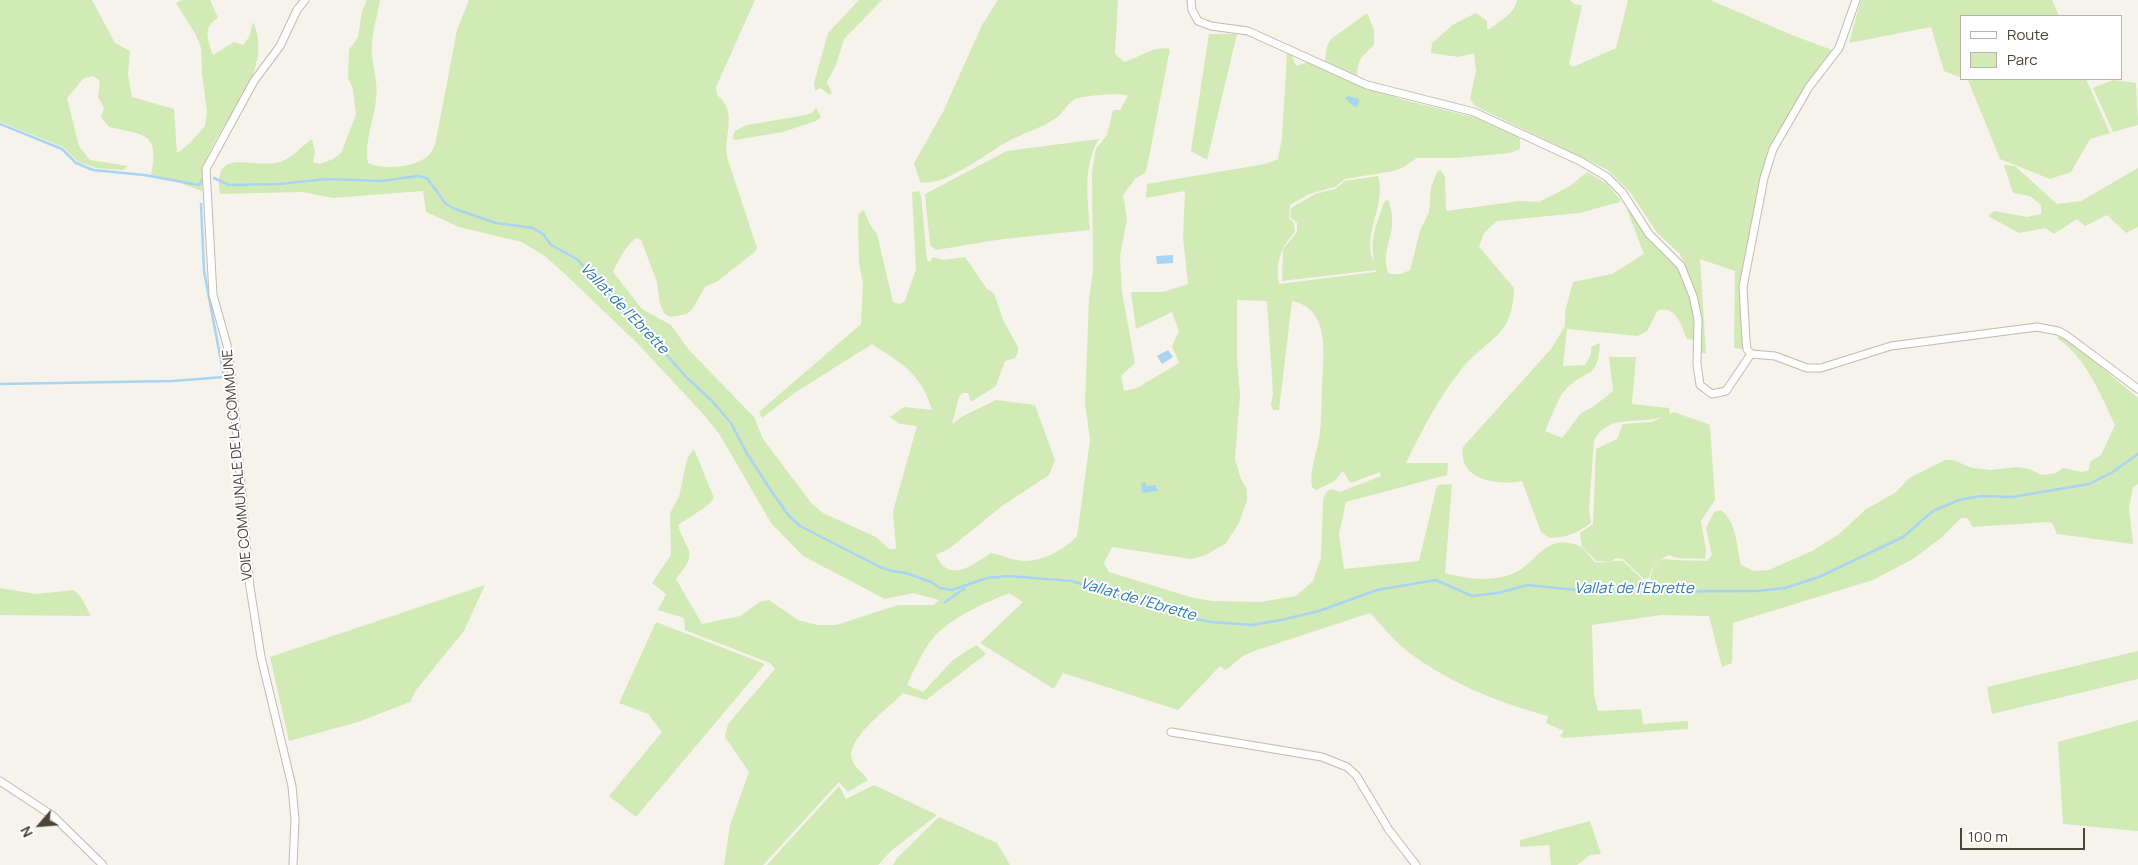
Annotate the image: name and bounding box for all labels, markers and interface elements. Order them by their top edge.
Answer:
legend [1960,15,2123,80]
text: Route [2007,24,2049,45]
text: Parc [2007,49,2038,70]
water label: Vallat de l'Ebrette [576,260,672,358]
street label: VOIE COMMUNALE DE LA COMMUNE [220,349,256,581]
water label: Vallat de l'Ebrette [1078,575,1198,625]
water label: Vallat de l'Ebrette [1574,580,1694,598]
north arrow [15,800,65,850]
scale bar [1963,818,2088,850]
text: N [15,823,37,841]
text: 100 m [1968,826,2008,847]

